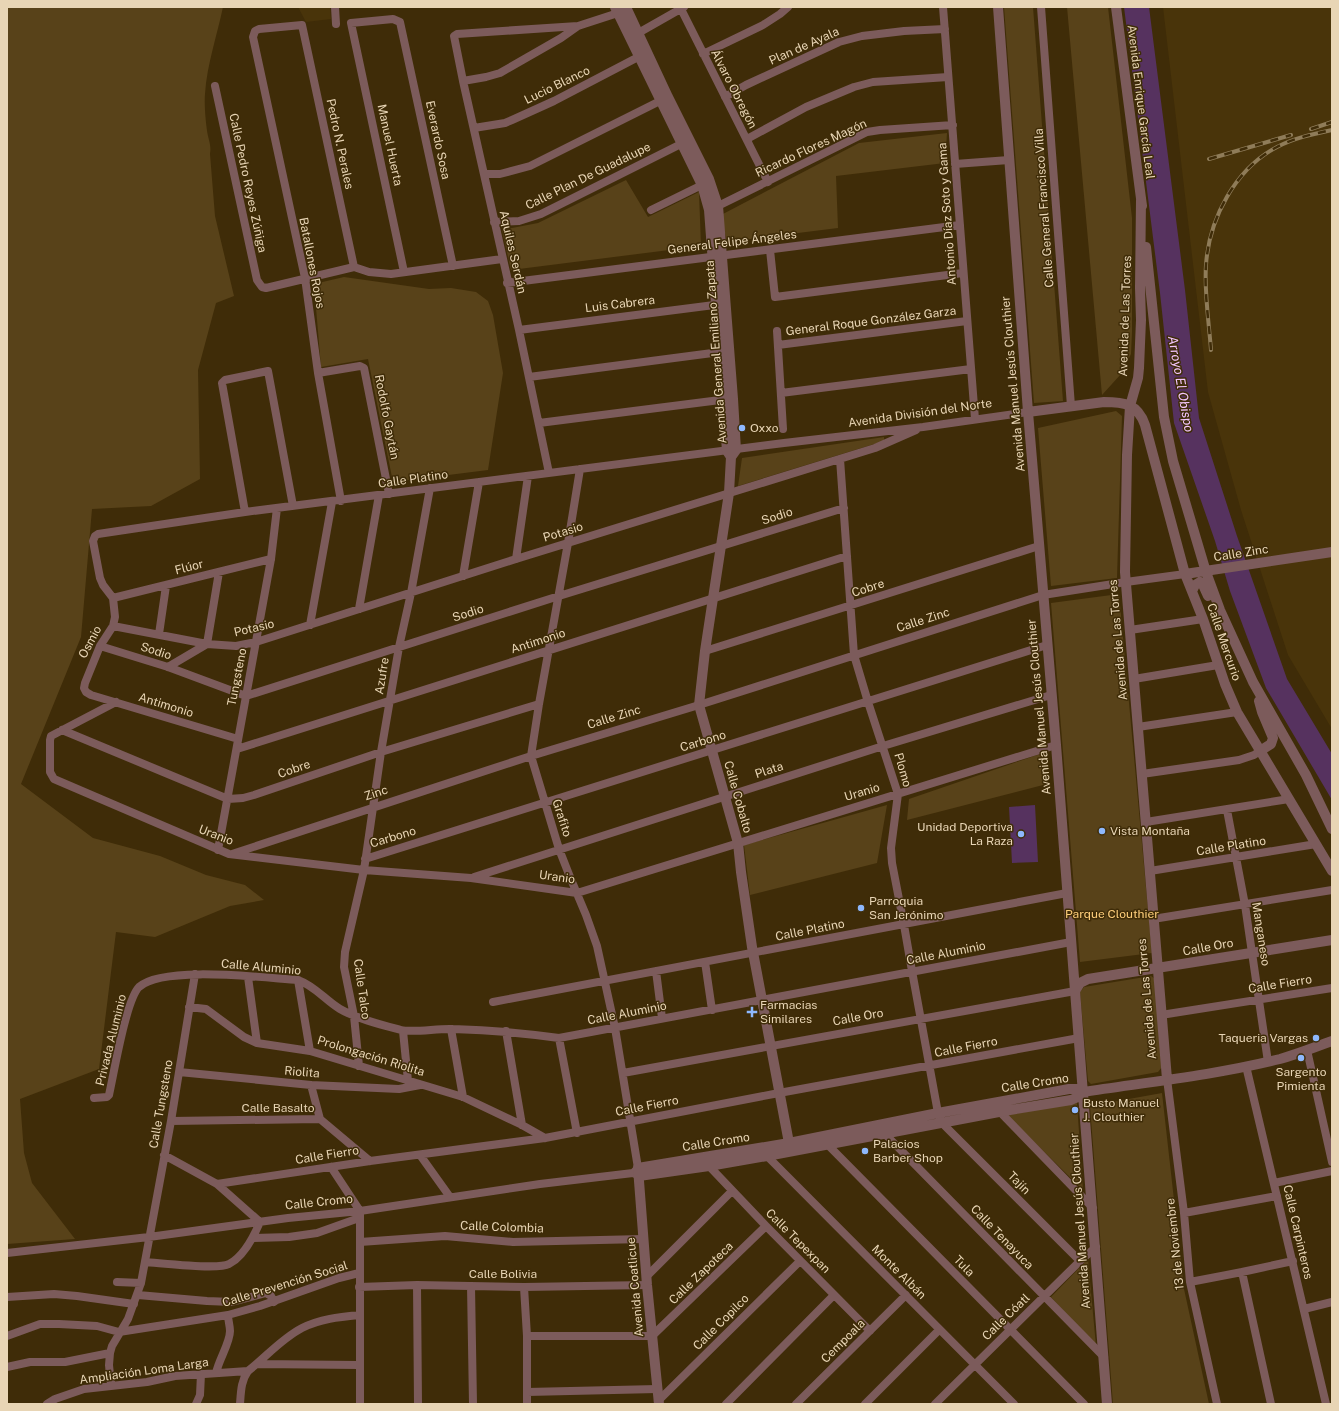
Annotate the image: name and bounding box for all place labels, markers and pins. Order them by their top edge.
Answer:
place label: Oxxo [750,421,779,435]
marker: Oxxo [737,423,747,433]
place label: Unidad Deportiva La Raza [917,820,1013,848]
place label: Vista Montaña [1110,824,1190,838]
marker: Vista Montaña [1097,826,1107,836]
marker: Unidad Deportiva La Raza [1016,829,1026,839]
place label: Parroquia San Jerónimo [869,894,944,922]
marker: Parroquia San Jerónimo [856,903,866,913]
place label: Farmacias Similares [760,998,817,1026]
marker: Farmacias Similares [747,1007,757,1017]
place label: Taqueria Vargas [1218,1031,1308,1045]
marker: Taqueria Vargas [1311,1033,1321,1043]
marker: Sargento Pimienta [1296,1053,1306,1063]
place label: Sargento Pimienta [1275,1065,1327,1093]
place label: Busto Manuel J. Clouthier [1083,1096,1160,1124]
marker: Busto Manuel J. Clouthier [1070,1105,1080,1115]
place label: Palacios Barber Shop [873,1137,943,1165]
marker: Palacios Barber Shop [860,1146,870,1156]

